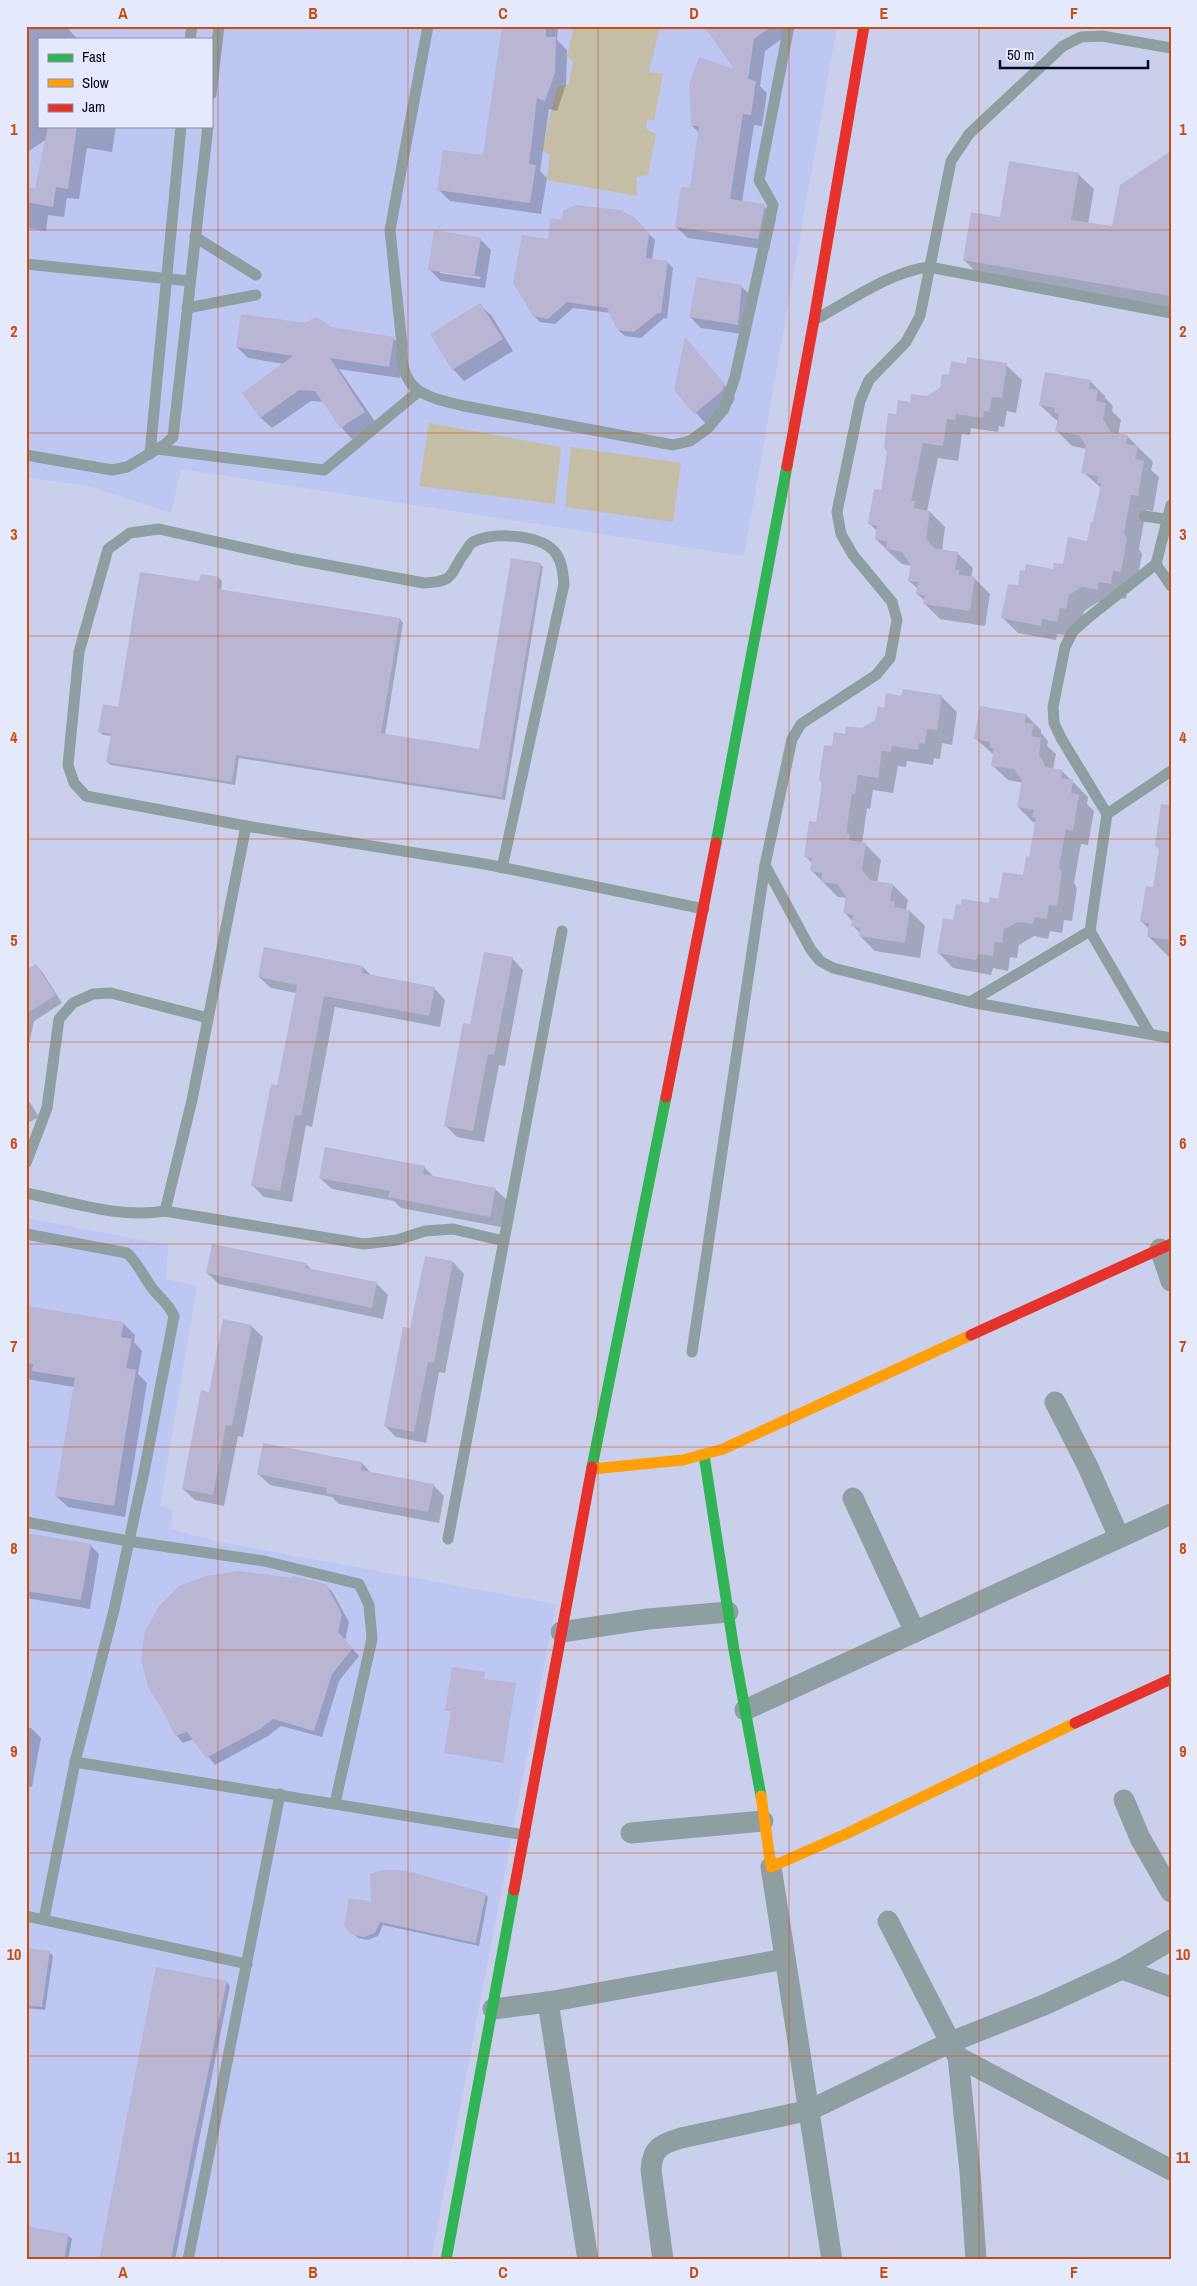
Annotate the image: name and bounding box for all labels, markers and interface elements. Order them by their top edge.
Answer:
text: A [118,2,128,24]
text: B [308,2,318,24]
text: C [498,2,508,24]
text: D [689,2,699,24]
text: E [880,2,889,24]
text: F [1070,2,1078,24]
legend [38,38,212,128]
scale bar [1000,38,1147,70]
text: 50 m [1007,44,1034,65]
text: Fast [82,46,106,67]
text: Slow [82,72,109,93]
text: Jam [82,96,105,117]
text: 1 [10,118,18,140]
text: 1 [1179,118,1187,140]
text: 2 [10,320,18,342]
text: 2 [1179,320,1187,342]
text: 3 [10,523,18,545]
text: 3 [1179,523,1187,545]
text: 4 [10,726,18,748]
text: 4 [1179,726,1187,748]
text: 5 [10,929,18,951]
text: 5 [1179,929,1187,951]
text: 6 [10,1132,18,1154]
text: 6 [1179,1132,1187,1154]
text: 7 [10,1335,18,1357]
text: 7 [1179,1335,1187,1357]
text: 8 [10,1537,18,1559]
text: 8 [1179,1537,1187,1559]
text: 9 [10,1740,18,1762]
text: 9 [1179,1740,1187,1762]
text: 10 [7,1943,21,1965]
text: 10 [1176,1943,1190,1965]
text: 11 [7,2146,22,2168]
text: 11 [1176,2146,1191,2168]
text: A [118,2261,128,2283]
text: B [308,2261,318,2283]
text: C [498,2261,508,2283]
text: D [689,2261,699,2283]
text: E [880,2261,889,2283]
text: F [1070,2261,1078,2283]

